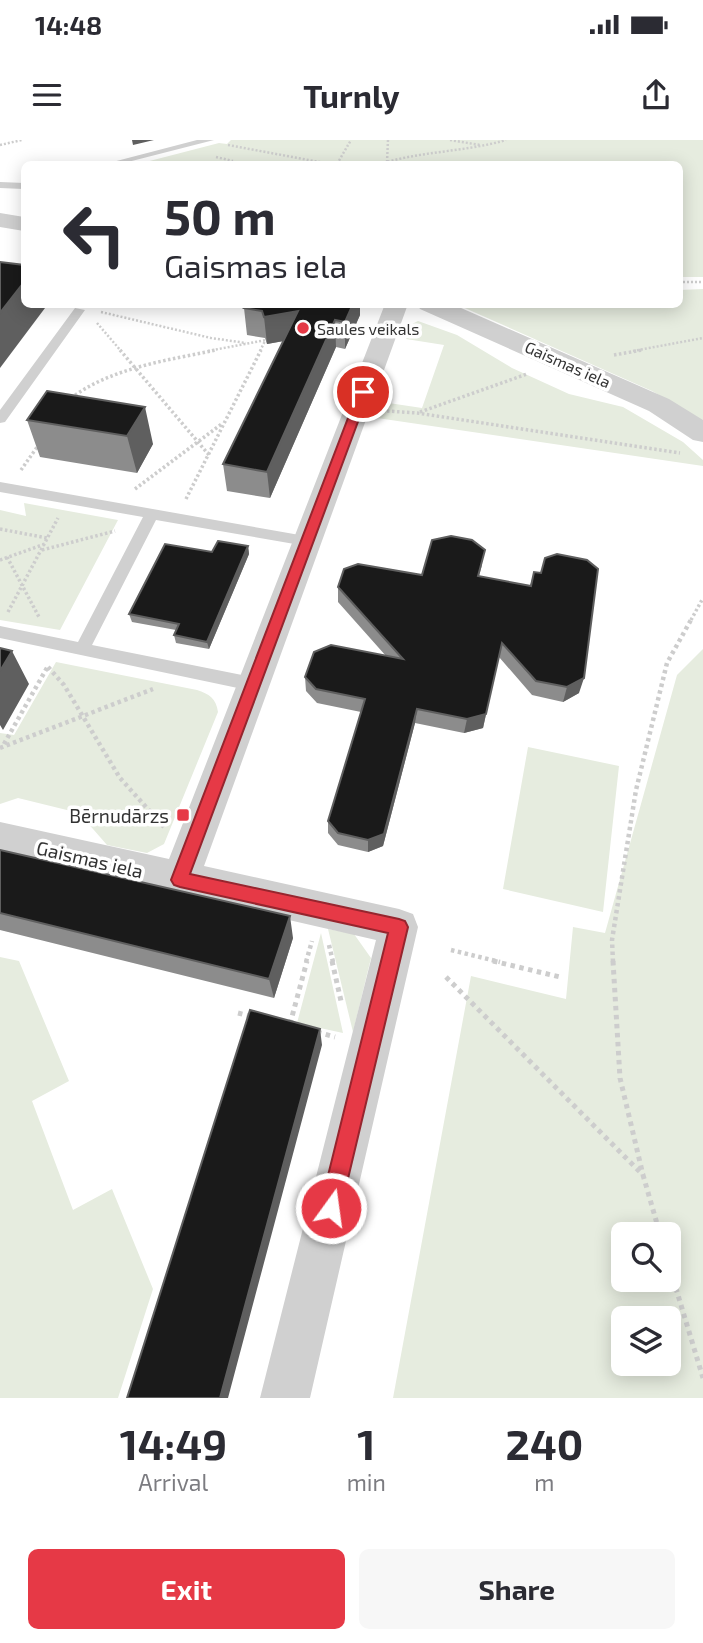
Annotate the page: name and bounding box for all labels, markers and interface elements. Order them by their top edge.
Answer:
text: 14:48 [35,9,102,40]
icon: menu [28,76,66,114]
text: Turnly [303,76,400,114]
icon: share [637,76,675,114]
text: 50 m [164,186,276,245]
icon: left [49,189,140,280]
text: Gaismas iela [164,246,347,284]
place label: Saules veikals [317,319,419,338]
marker: Saules veikals [295,320,311,336]
street label: Gaismas iela [522,337,614,391]
pin [333,362,393,422]
icon: arrive [344,373,382,411]
place label: Bērnudārzs [69,804,169,827]
marker: Bērnudārzs [175,807,191,823]
street label: Gaismas iela [34,836,146,882]
position arrow [294,1171,368,1245]
map controls [611,1222,681,1376]
button: search [611,1222,681,1292]
button: layers [611,1306,681,1376]
text: 14:49 [120,1418,227,1468]
text: 1 [357,1418,375,1468]
text: 240 [506,1418,583,1468]
text: Arrival [138,1468,208,1496]
text: min [347,1468,386,1496]
text: m [534,1468,555,1496]
button: Exit [28,1549,345,1629]
button: Share [359,1549,675,1629]

